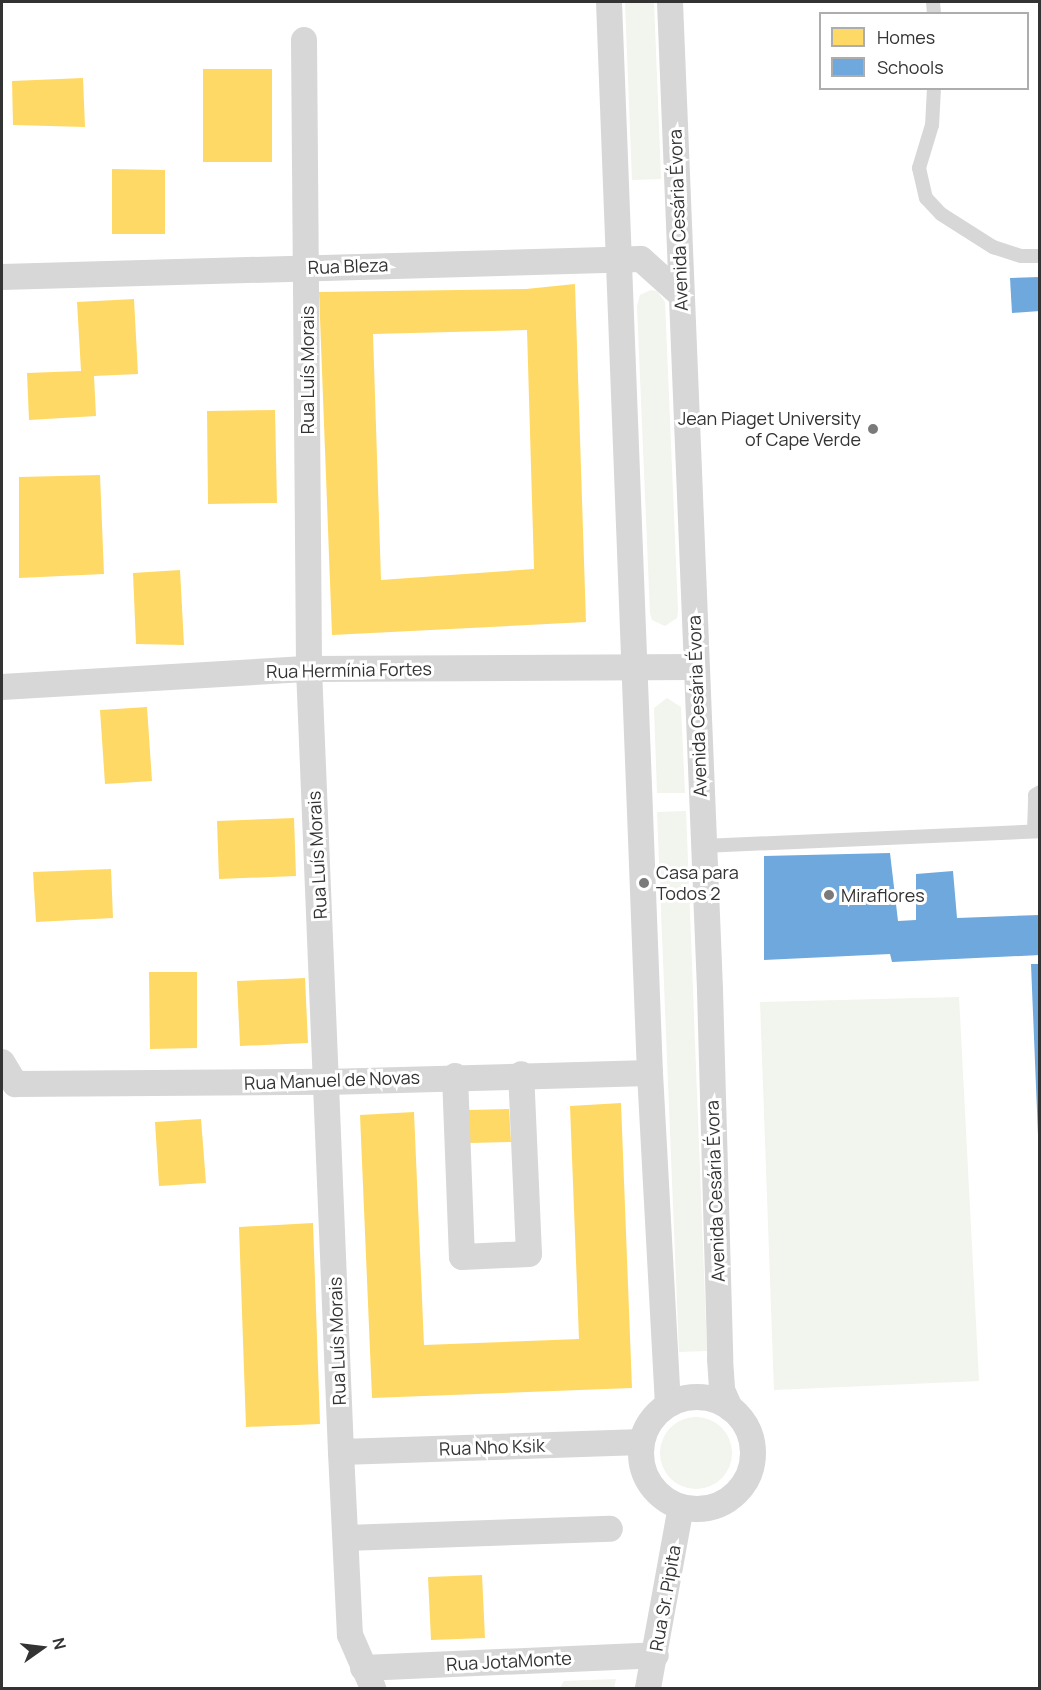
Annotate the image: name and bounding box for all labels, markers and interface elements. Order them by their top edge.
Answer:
legend [819,12,1029,90]
text: Homes [877,25,935,49]
text: Schools [877,55,944,79]
street label: Avenida Cesária Évora [664,129,692,311]
street label: Rua Bleza [307,254,389,278]
street label: Rua Luís Morais [296,306,318,434]
place label: Jean Piaget University of Cape Verde [678,408,861,450]
marker: Jean Piaget University of Cape Verde [866,422,880,436]
street label: Avenida Cesária Évora [683,615,711,797]
street label: Rua Hermínia Fortes [266,658,432,682]
street label: Rua Luís Morais [303,790,331,920]
place label: Casa para Todos 2 [656,862,739,904]
marker: Casa para Todos 2 [637,876,651,890]
place label: Miraflores [841,884,925,906]
marker: Miraflores [822,888,836,902]
street label: Rua Manuel de Novas [244,1066,420,1094]
street label: Avenida Cesária Évora [701,1100,729,1282]
street label: Rua Luís Morais [324,1276,350,1406]
street label: Rua Nho Ksik [439,1434,545,1460]
street label: Rua Sr. Pipita [645,1543,685,1653]
north arrow [12,1618,72,1678]
text: N [47,1635,72,1652]
street label: Rua JotaMonte [446,1647,572,1675]

